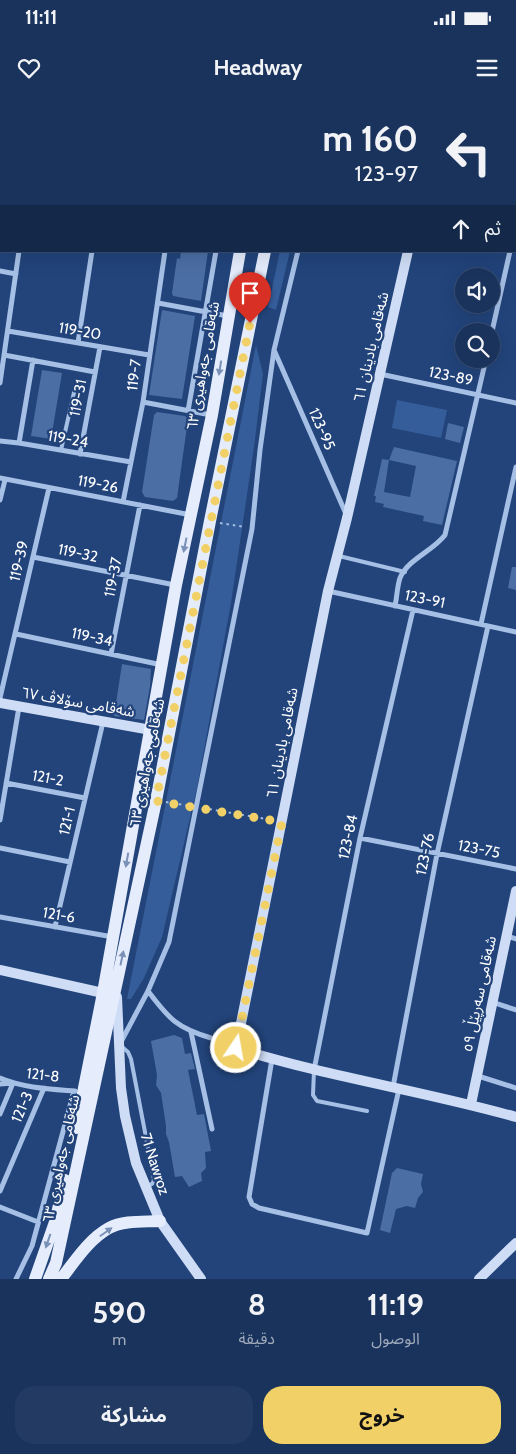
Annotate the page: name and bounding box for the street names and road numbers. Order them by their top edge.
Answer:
street label: شەقامی بادینان ٦١ [350,290,393,404]
street label: شەقامی جەواهیری ٦٣ [183,300,223,432]
street label: 119-20 [57,318,103,344]
street label: 119-7 [123,358,145,392]
street label: 123-89 [427,363,475,389]
street label: 119-31 [66,378,90,418]
street label: 123-95 [305,405,339,453]
street label: 119-24 [46,427,90,451]
street label: 119-26 [76,471,120,497]
street label: 119-39 [6,539,32,583]
street label: 119-32 [56,540,100,566]
street label: 119-37 [100,555,126,598]
street label: 123-91 [403,586,447,612]
street label: 119-34 [70,624,114,650]
street label: شەقامی سۆلاڤ ٦٧ [20,683,137,721]
street label: شەقامی بادینان ٦١ [262,686,302,800]
street label: شەقامی جەواهیری ٦٣ [126,697,168,829]
street label: 121-2 [31,766,65,790]
street label: 121-1 [55,805,79,837]
street label: 123-84 [335,813,362,861]
street label: 123-76 [412,831,438,877]
street label: 123-75 [456,836,502,862]
street label: 121-6 [41,903,77,927]
street label: شەقامی سەرپێڵ ٥٩ [456,934,501,1054]
street label: 121-8 [25,1064,61,1086]
street label: 121-3 [7,1089,37,1125]
street label: شەقامی جەواهیری ٦٣ [39,1093,83,1225]
street label: 71 Nawroz [137,1131,173,1197]

